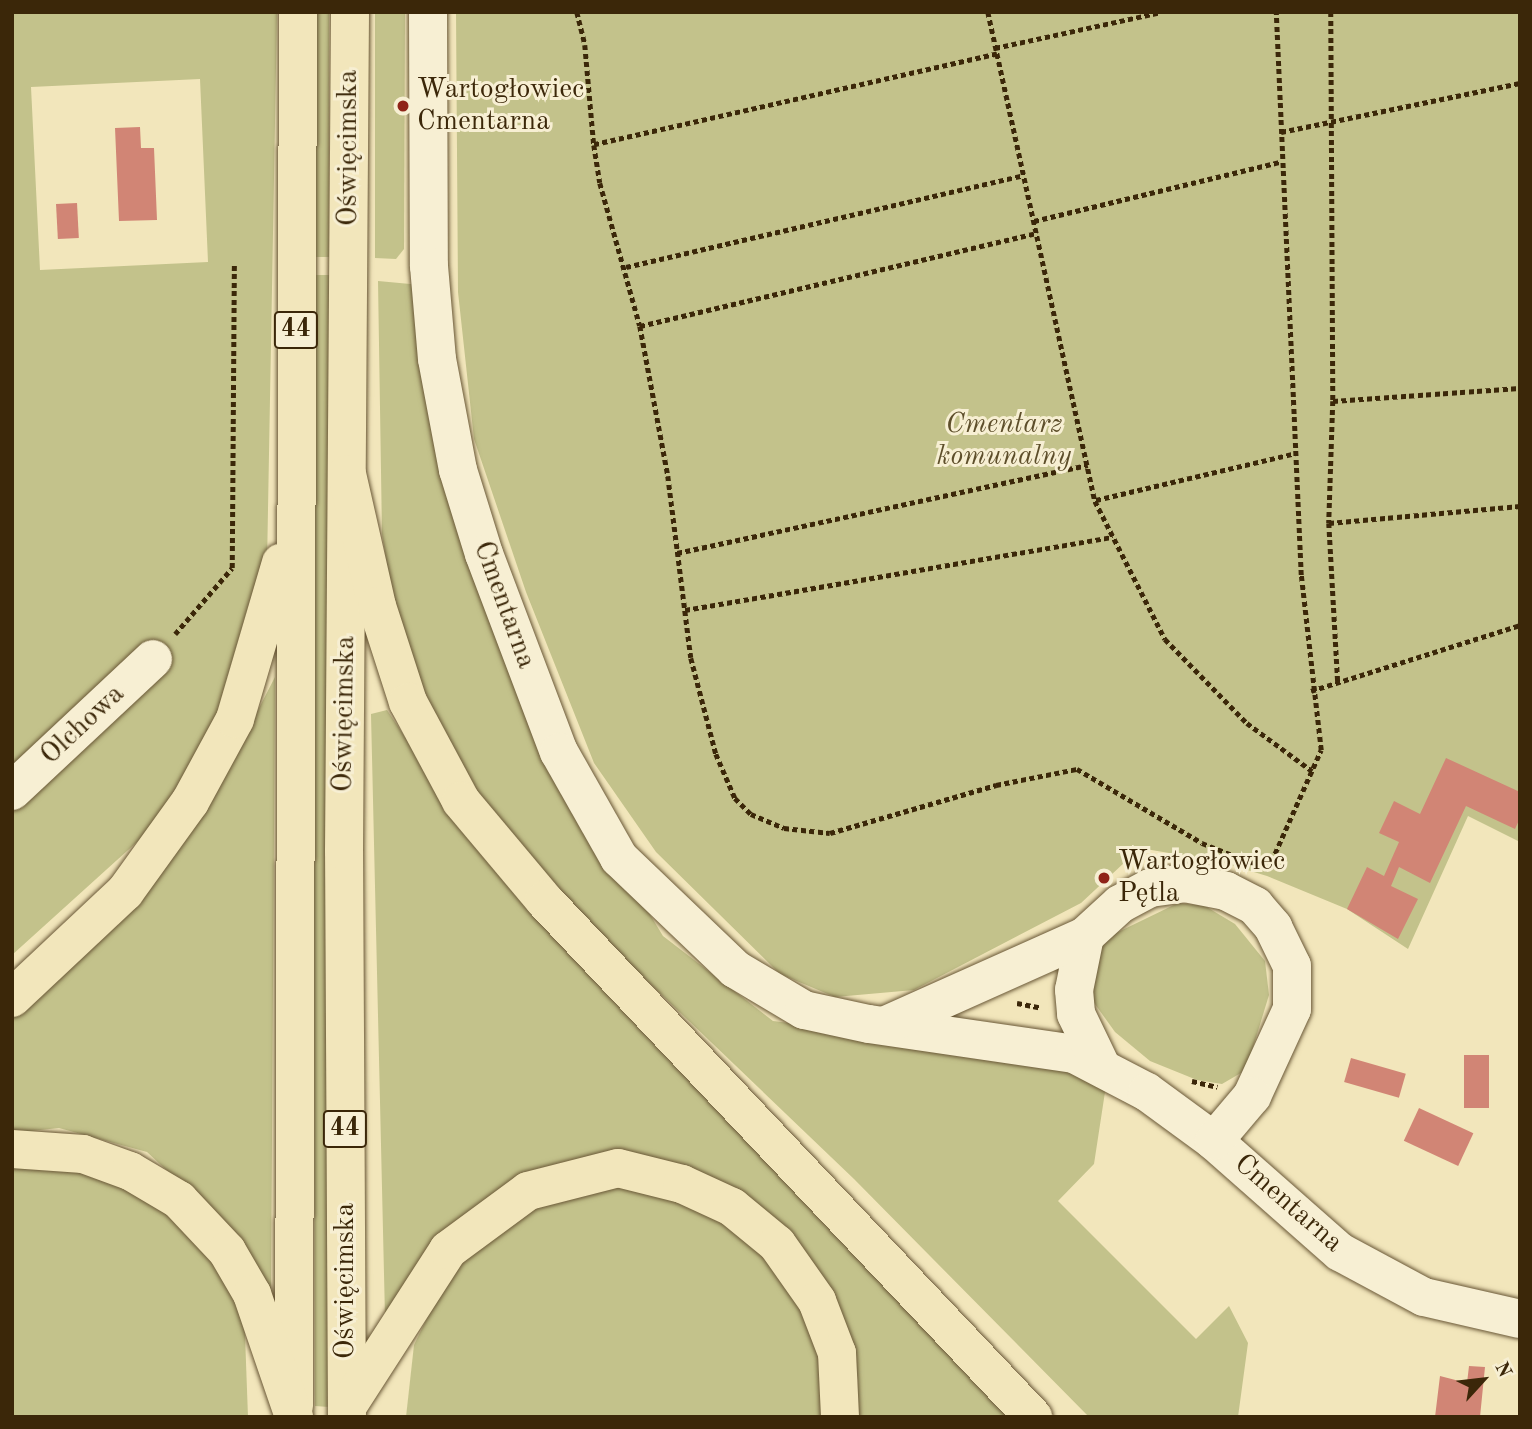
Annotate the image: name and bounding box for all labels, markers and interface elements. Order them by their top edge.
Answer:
street label: Oświęcimska [332,70,366,226]
place label: Wartogłowiec Cmentarna [417,73,584,139]
marker: Wartogłowiec Cmentarna [395,98,411,114]
road number: 44 [273,308,319,352]
park label: Cmentarz komunalny [937,408,1071,474]
street label: Cmentarna [465,537,543,673]
street label: Oświęcimska [327,635,363,793]
street label: Olchowa [34,678,132,772]
place label: Wartogłowiec Pętla [1118,845,1285,911]
marker: Wartogłowiec Pętla [1096,870,1112,886]
road number: 44 [322,1106,368,1152]
street label: Cmentarna [1227,1148,1349,1260]
street label: Oświęcimska [329,1203,363,1359]
north arrow [1448,1345,1518,1415]
text: N [1490,1359,1514,1381]

